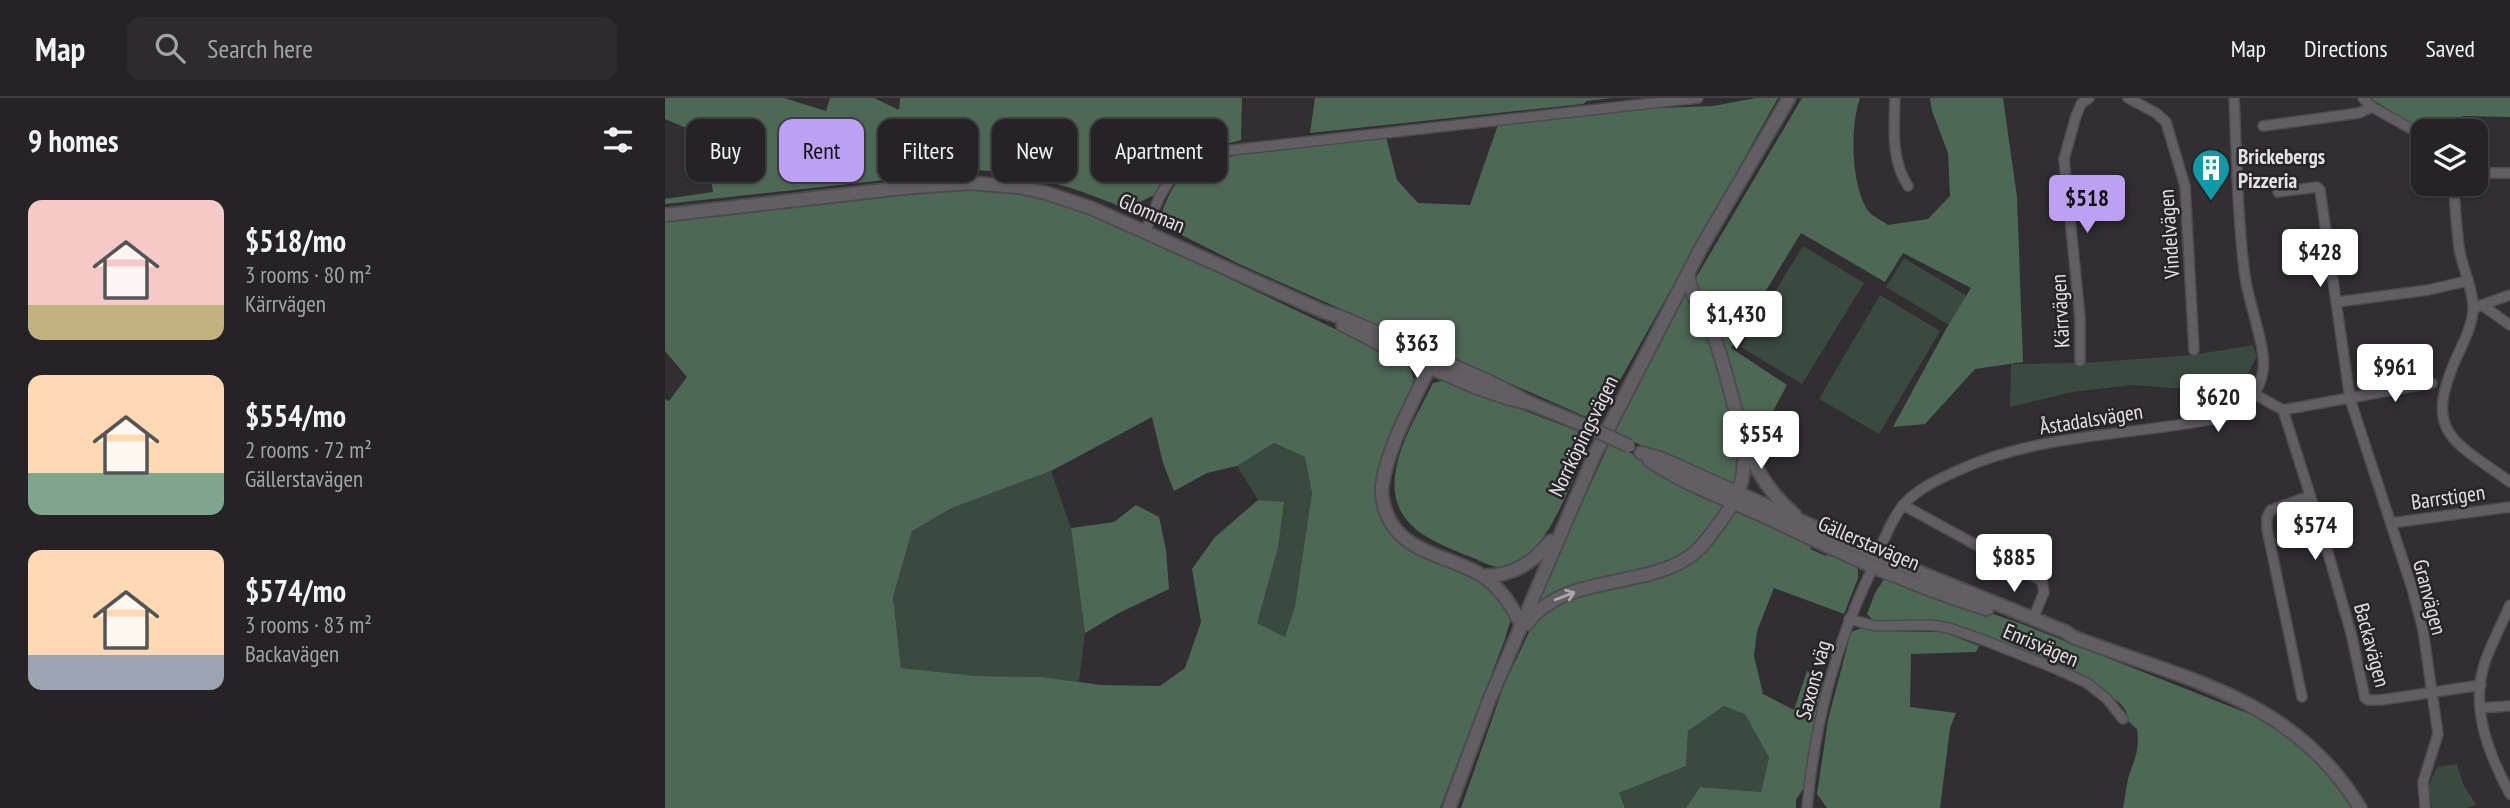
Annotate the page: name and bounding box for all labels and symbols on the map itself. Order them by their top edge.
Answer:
place label: Brickebergs Pizzeria [2238,143,2325,194]
building icon: Brickebergs Pizzeria [2190,147,2232,202]
pin: $518 [2046,176,2128,235]
street label: Glomman [1115,187,1189,239]
street label: Vindelvägen [2152,188,2186,281]
pin: $428 [2279,230,2361,289]
street label: Kärrvägen [2045,273,2075,349]
pin: $1,430 [1679,292,1793,351]
pin: $363 [1376,320,1458,380]
pin: $961 [2354,344,2436,404]
street label: Norrköpingsvägen [1542,371,1624,501]
pin: $620 [2177,374,2259,434]
street label: Åstadalsvägen [2037,398,2145,440]
pin: $554 [1720,412,1802,471]
street label: Barrstigen [2409,478,2487,516]
pin: $574 [2274,503,2356,562]
street label: Gällerstavägen [1814,510,1924,576]
pin: $885 [1973,534,2055,594]
street label: Granvägen [2407,556,2453,638]
one-way arrow [1554,589,1576,602]
street label: Backavägen [2348,600,2396,690]
street label: Enrisvägen [1999,617,2083,673]
street label: Saxons väg [1789,637,1837,723]

